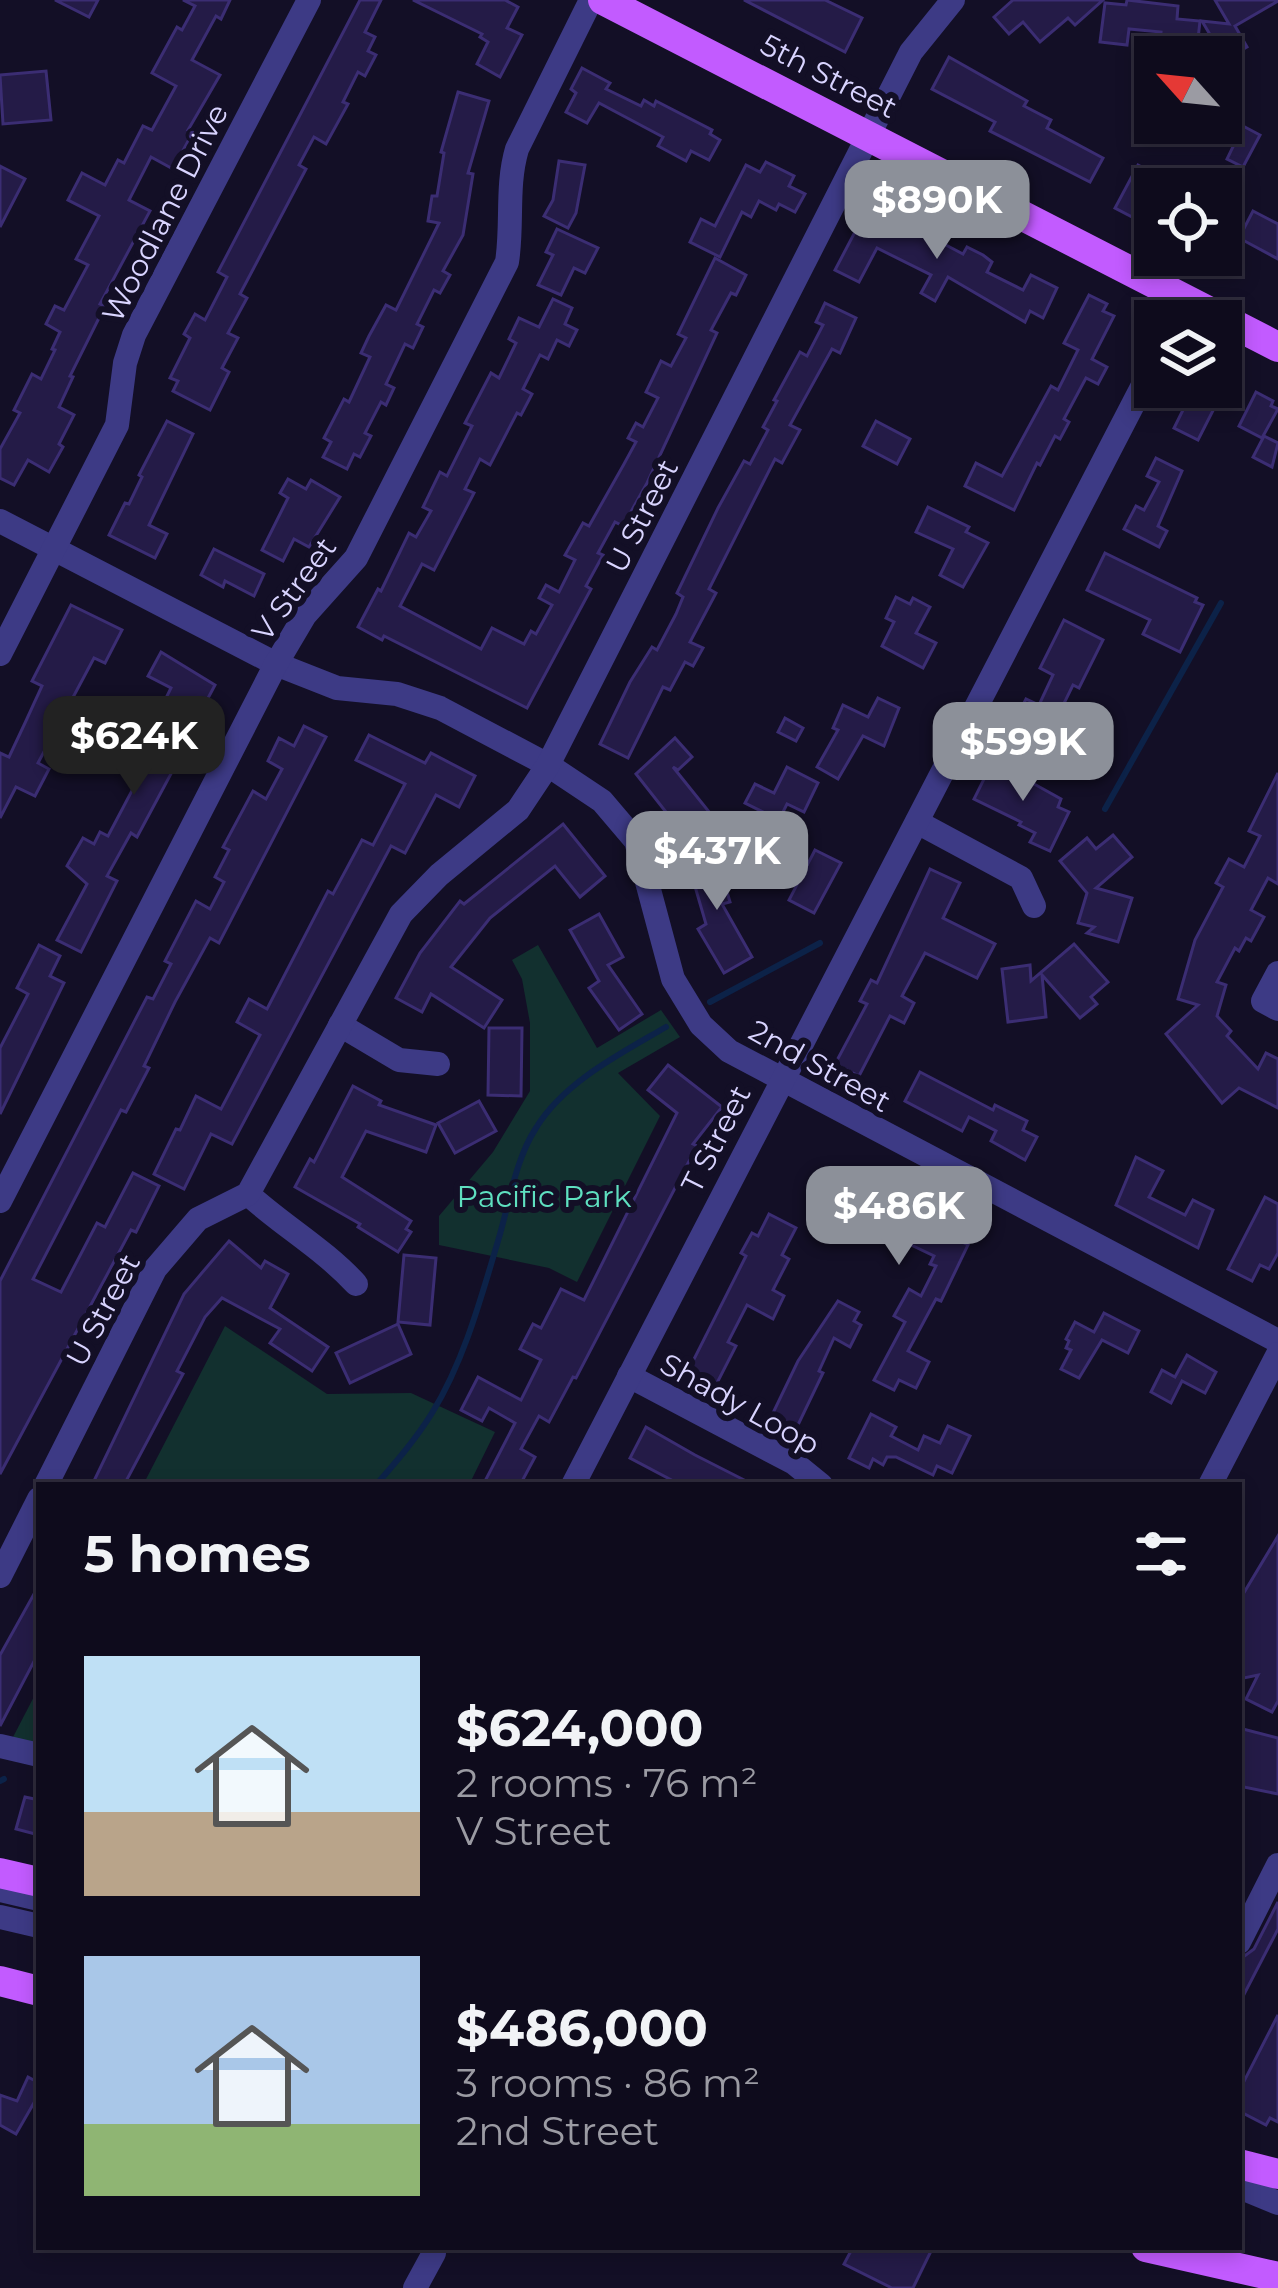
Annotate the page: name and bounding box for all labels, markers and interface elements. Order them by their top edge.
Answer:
street label: 5th Street [755,26,903,126]
north arrow [1134,36,1242,144]
map controls [1134,36,1242,408]
street label: Woodlane Drive [94,98,236,328]
pin: $890K [853,160,1021,262]
button: locate [1134,168,1242,276]
text: $890K [872,175,1002,223]
button: layers [1134,300,1242,408]
street label: U Street [598,453,686,579]
street label: V Street [244,530,344,648]
pin: $624K [50,696,218,798]
pin: $599K [939,702,1107,804]
text: $624K [70,711,198,759]
text: $599K [960,717,1086,765]
pin: $437K [633,811,801,913]
text: $437K [653,826,781,874]
street label: 2nd Street [743,1012,897,1120]
street label: T Street [673,1079,759,1199]
pin: $486K [815,1166,983,1268]
park label: Pacific Park [457,1178,631,1215]
text: $486K [833,1181,965,1229]
street label: U Street [58,1247,148,1373]
street label: Shady Loop [654,1345,826,1463]
icon: filters [1128,1521,1194,1587]
text: 5 homes [84,1523,311,1585]
text: $624,000 [456,1697,703,1759]
icon: home [180,1704,324,1848]
text: 2 rooms · 76 m² [456,1759,757,1807]
text: V Street [456,1807,611,1855]
text: $486,000 [456,1997,708,2059]
icon: home [180,2004,324,2148]
text: 3 rooms · 86 m² [456,2059,760,2107]
text: 2nd Street [456,2107,659,2155]

